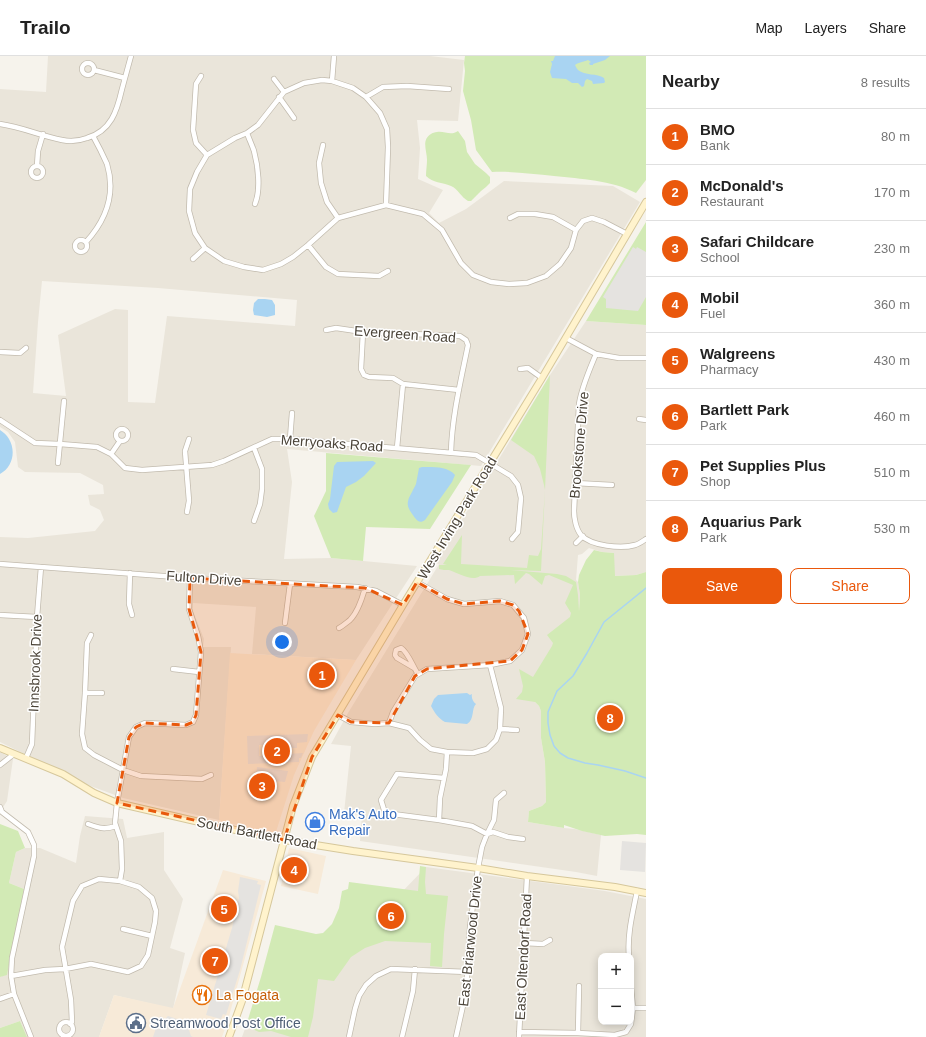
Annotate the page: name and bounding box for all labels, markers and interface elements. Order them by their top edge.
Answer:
text: Trailo [20,17,71,38]
text: Map [755,20,783,36]
text: Layers [805,20,847,36]
text: Share [869,20,906,36]
text: Nearby [662,72,720,91]
text: 8 results [861,75,910,90]
text: BMO [700,121,735,138]
text: 1 [671,129,679,144]
text: 80 m [881,129,910,144]
text: Bank [700,138,730,153]
text: McDonald's [700,177,784,194]
text: 2 [671,185,679,200]
text: 170 m [874,185,910,200]
text: Restaurant [700,194,764,209]
text: Safari Childcare [700,233,814,250]
text: 3 [671,241,679,256]
text: 230 m [874,241,910,256]
text: School [700,250,740,265]
text: Mobil [700,289,739,306]
text: 4 [671,297,679,312]
text: 360 m [874,297,910,312]
text: Fuel [700,306,725,321]
street label: Evergreen Road [354,322,456,346]
text: Walgreens [700,345,775,362]
text: 5 [671,353,679,368]
text: 430 m [874,353,910,368]
text: Pharmacy [700,362,759,377]
street label: Brookstone Drive [566,391,592,499]
text: Bartlett Park [700,401,789,418]
text: 6 [671,409,679,424]
text: 460 m [874,409,910,424]
text: Park [700,418,727,433]
street label: Merryoaks Road [280,431,384,455]
street label: West Irving Park Road [414,454,500,582]
text: Pet Supplies Plus [700,457,826,474]
text: 7 [671,465,679,480]
text: 510 m [874,465,910,480]
text: Shop [700,474,730,489]
text: Aquarius Park [700,513,802,530]
text: 8 [671,521,679,536]
text: 530 m [874,521,910,536]
text: Park [700,530,727,545]
street label: Fulton Drive [166,567,242,589]
button: Save [662,568,782,604]
button: Share [790,568,910,604]
street label: Innsbrook Drive [25,614,45,712]
your location [272,632,292,652]
pin: 1 [309,660,335,690]
pin: 8 [597,703,623,733]
pin: 2 [264,736,290,766]
pin: 3 [249,771,275,801]
place label: Mak's Auto Repair [329,806,397,838]
shop icon: Mak's Auto Repair [304,811,326,833]
street label: South Bartlett Road [196,813,318,853]
pin: 4 [281,855,307,885]
street label: East Briarwood Drive [455,875,485,1007]
street label: East Oltendorf Road [512,893,534,1021]
pin: 5 [211,894,237,924]
pin: 6 [378,901,404,931]
pin: 7 [202,946,228,976]
map controls [598,953,634,1025]
button: + [598,953,634,989]
restaurant icon: La Fogata [191,984,213,1006]
place label: La Fogata [216,987,279,1003]
button: − [598,989,634,1025]
public building icon: Streamwood Post Office [125,1012,147,1034]
place label: Streamwood Post Office [150,1015,301,1031]

